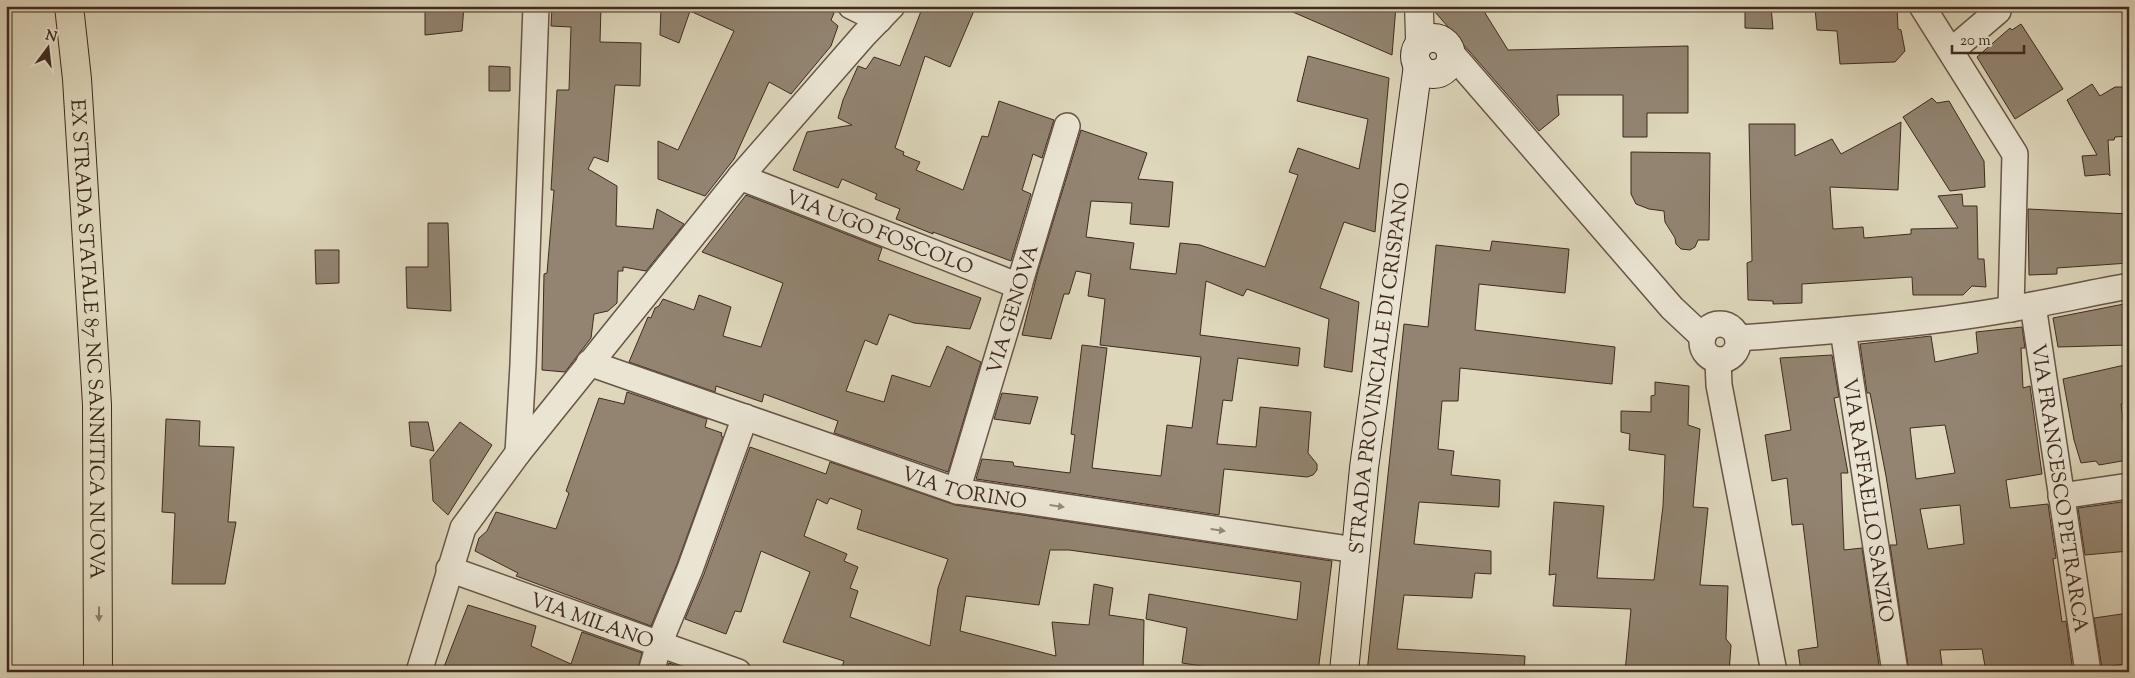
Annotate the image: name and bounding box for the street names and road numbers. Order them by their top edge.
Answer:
street label: EX STRADA STATALE 87 NC SANNITICA NUOVA [61,98,110,579]
street label: STRADA PROVINCIALE DI CRISPANO [1344,181,1419,555]
street label: VIA UGO FOSCOLO [781,184,977,284]
street label: VIA GENOVA [981,242,1047,378]
street label: VIA FRANCESCO PETRARCA [2022,342,2094,635]
street label: VIA RAFFAELLO SANZIO [1833,376,1899,625]
street label: VIA TORINO [897,461,1029,518]
street label: VIA MILANO [525,587,657,658]

